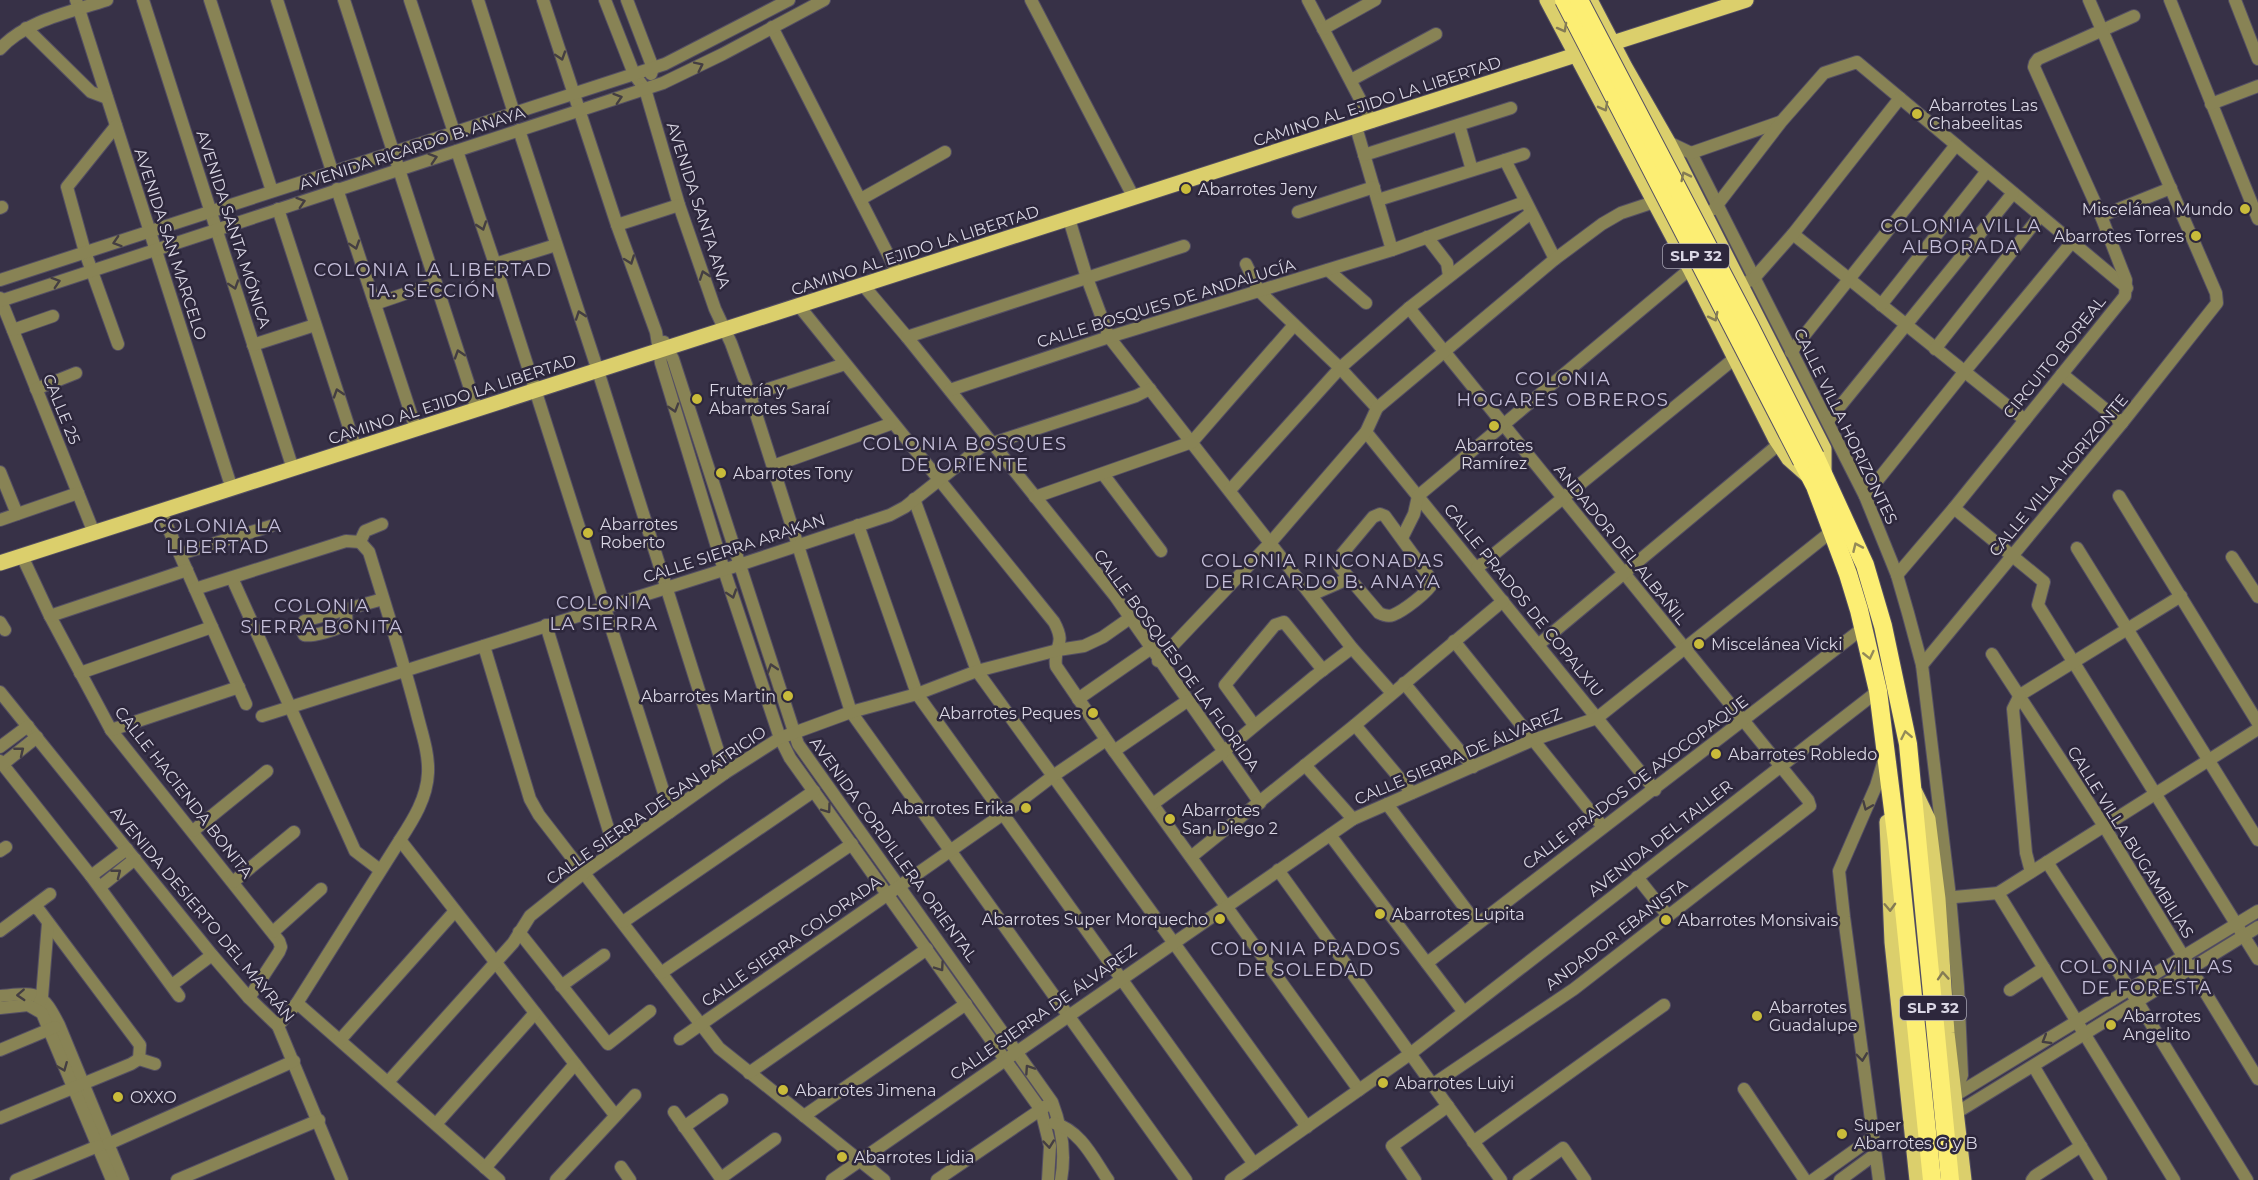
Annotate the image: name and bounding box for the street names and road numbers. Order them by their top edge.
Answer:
street label: CAMINO AL EJIDO LA LIBERTAD [1251,52,1504,151]
street label: AVENIDA RICARDO B. ANAYA [297,103,528,194]
street label: AVENIDA SANTA ANA [663,120,735,291]
street label: AVENIDA SANTA MÓNICA [193,128,275,331]
street label: AVENIDA SAN MARCELO [130,146,211,342]
street label: CAMINO AL EJIDO LA LIBERTAD [789,201,1042,300]
road number: SLP 32 [1663,244,1729,268]
street label: CALLE BOSQUES DE ANDALUCÍA [1035,255,1298,352]
street label: CIRCUITO BOREAL [1999,292,2110,422]
street label: CALLE VILLA HORIZONTES [1790,325,1901,528]
street label: CAMINO AL EJIDO LA LIBERTAD [326,350,579,449]
street label: CALLE 25 [39,371,84,447]
street label: CALLE VILLA HORIZONTE [1985,390,2132,560]
street label: ANDADOR DEL ALBAÑIL [1550,460,1691,629]
street label: CALLE PRADOS DE COPALXIU [1440,500,1607,701]
street label: CALLE SIERRA ARAKAN [641,510,828,587]
street label: CALLE BOSQUES DE LA FLORIDA [1090,546,1264,775]
street label: CALLE PRADOS DE AXOCOPAQUE [1519,691,1752,873]
street label: CALLE HACIENDA BONITA [111,703,257,882]
street label: CALLE SIERRA DE ÁLVAREZ [1352,704,1565,809]
street label: CALLE SIERRA DE SAN PATRICIO [543,722,770,889]
street label: AVENIDA CORDILLERA ORIENTAL [806,733,982,966]
street label: CALLE VILLA BUGAMBILIAS [2063,743,2198,942]
street label: AVENIDA DEL TALLER [1584,776,1736,901]
street label: AVENIDA DESIERTO DEL MAYRÁN [107,803,299,1026]
street label: CALLE SIERRA COLORADA [698,872,885,1011]
street label: ANDADOR EBANISTA [1541,874,1692,994]
street label: CALLE SIERRA DE ÁLVAREZ [946,941,1140,1084]
road number: SLP 32 [1900,996,1966,1020]

